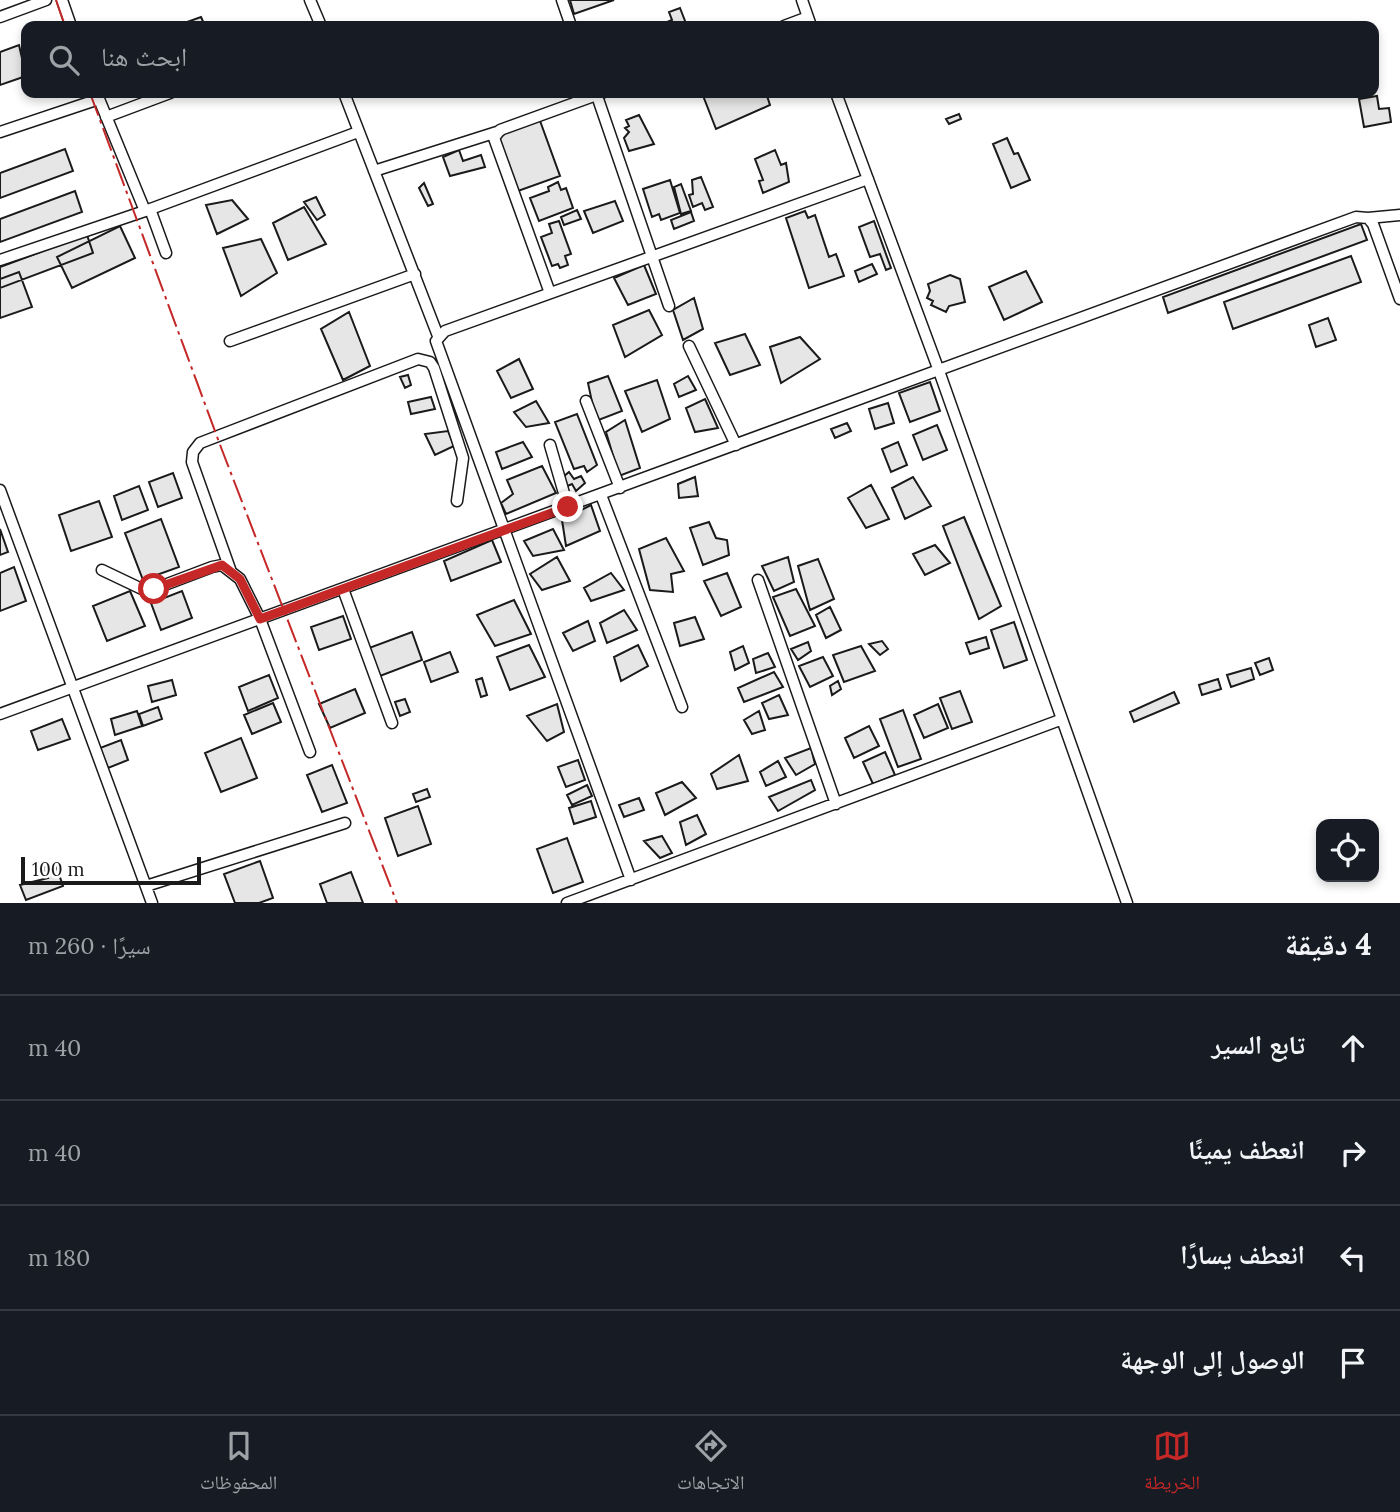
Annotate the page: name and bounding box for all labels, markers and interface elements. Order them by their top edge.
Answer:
search box [21,21,1379,98]
text: ابحث هنا [101,40,187,73]
icon: search [45,41,83,79]
route end [552,491,583,522]
route start [138,573,169,604]
map controls [1316,819,1379,882]
button: locate [1316,819,1379,882]
scale bar [21,854,201,886]
text: 100 m [32,857,85,881]
text: 4 دقيقة [1285,925,1372,963]
text: سيرًا · 260 m [28,931,151,960]
text: تابع السير [1211,1028,1305,1061]
icon: ahead [1334,1029,1372,1067]
text: 40 m [28,1033,81,1062]
text: انعطف يمينًا [1188,1133,1305,1166]
icon: right [1334,1134,1372,1172]
text: 40 m [28,1138,81,1167]
text: انعطف يسارًا [1180,1238,1305,1271]
icon: left [1334,1239,1372,1277]
text: 180 m [28,1243,90,1272]
text: الوصول إلى الوجهة [1120,1343,1305,1376]
icon: arrive [1334,1344,1372,1382]
tab: المحفوظات [200,1427,277,1501]
tab: الاتجاهات [677,1427,744,1501]
tab: الخريطة [1144,1427,1200,1501]

